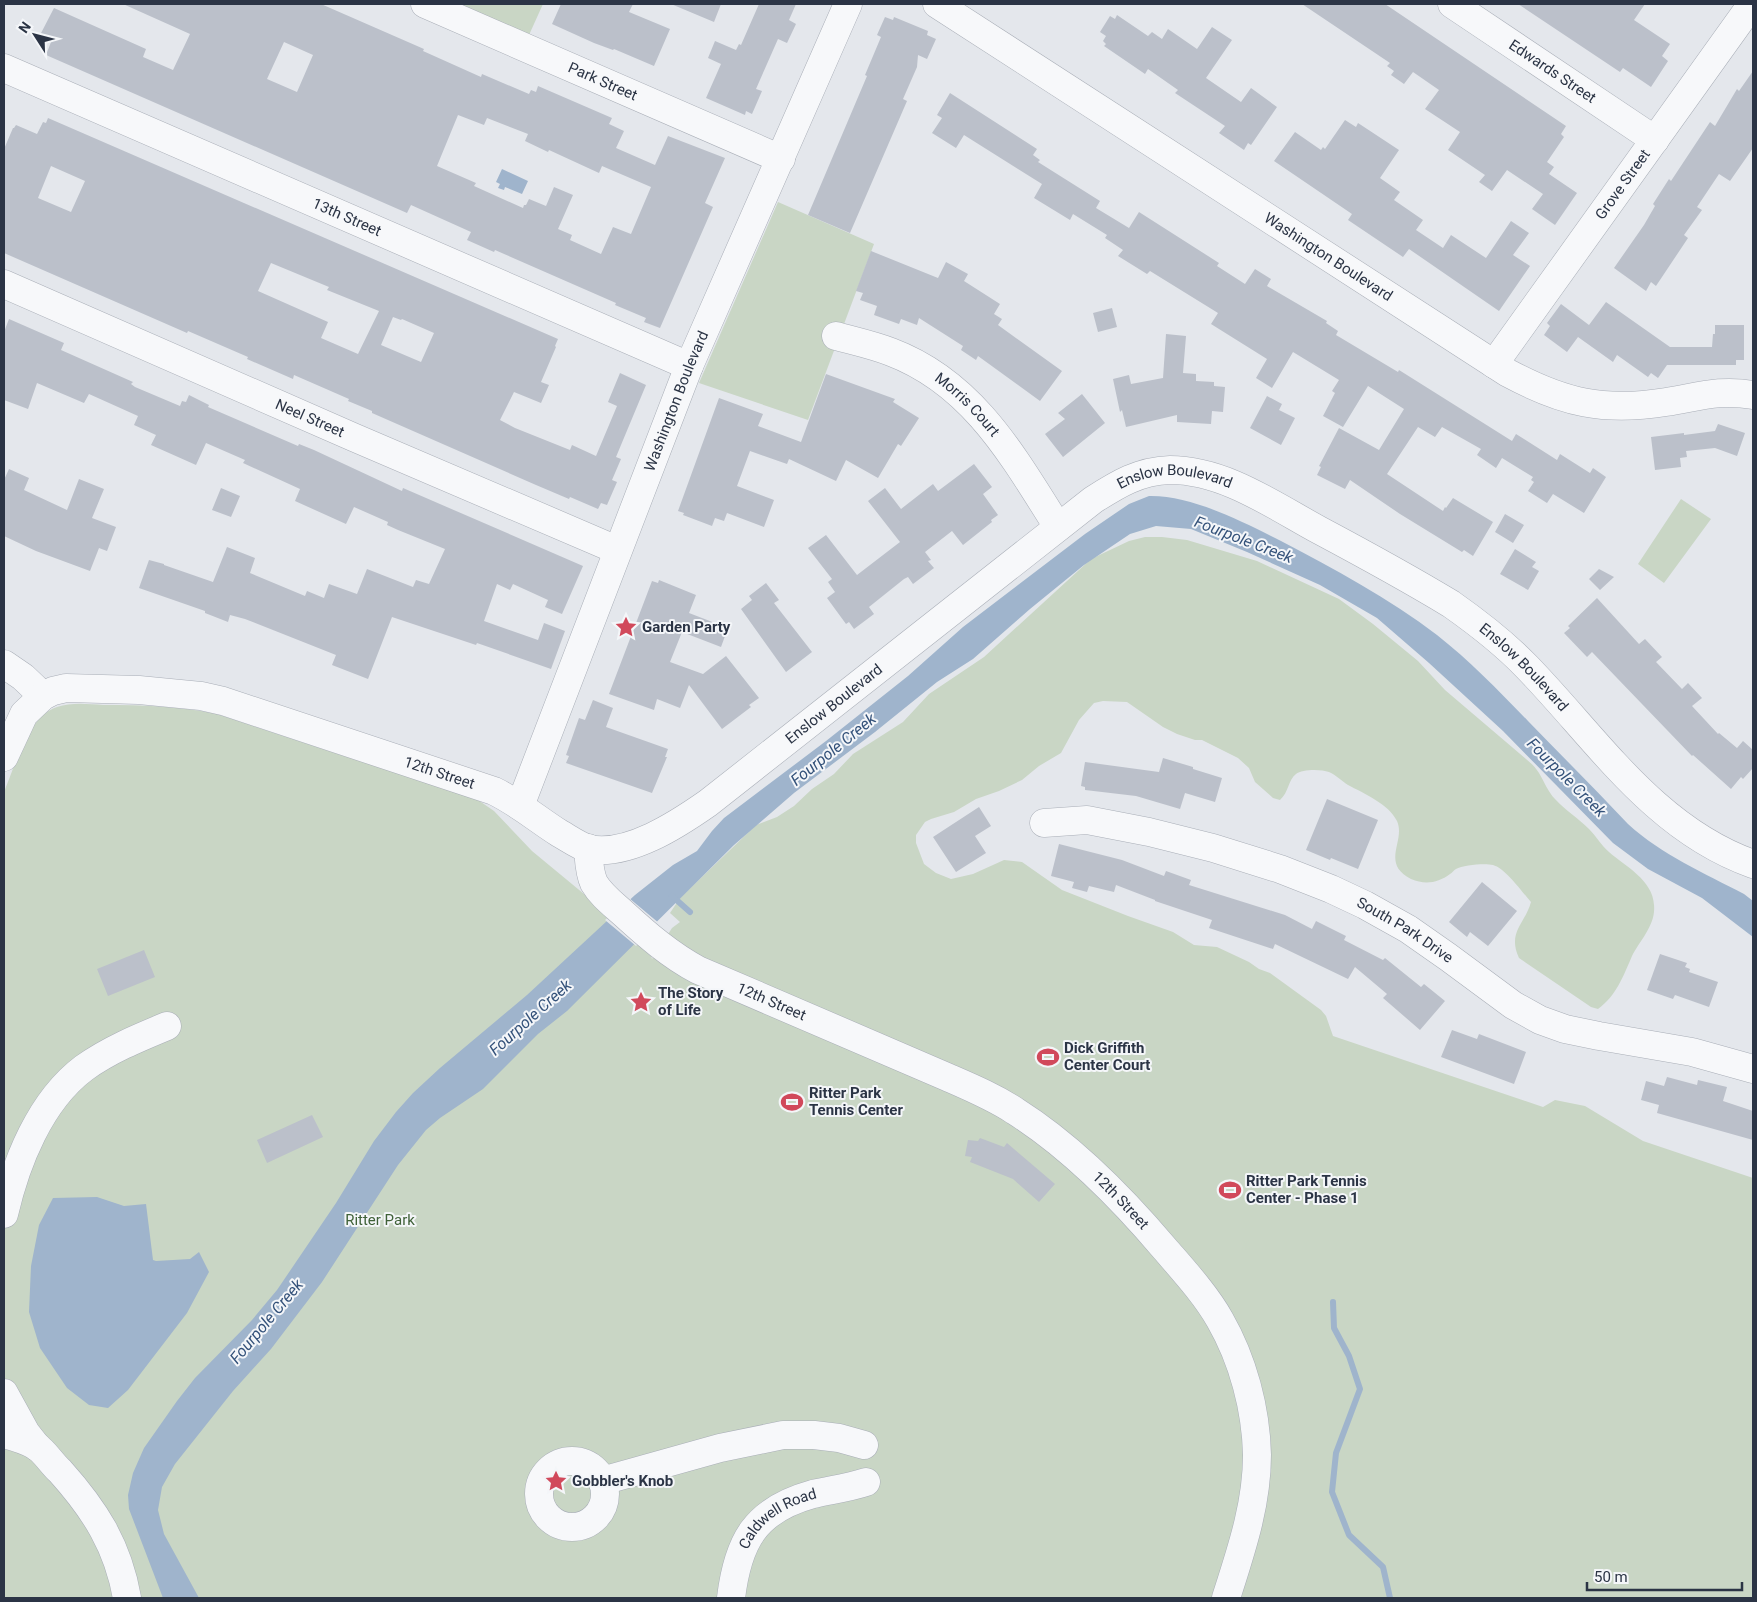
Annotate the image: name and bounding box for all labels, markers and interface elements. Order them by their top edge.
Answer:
north arrow [10,10,60,60]
text: N [15,19,34,36]
street label: Edwards Street [1506,36,1599,107]
street label: Park Street [566,58,640,104]
street label: Grove Street [1592,146,1654,223]
street label: 13th Street [310,194,384,240]
street label: Washington Boulevard [1261,209,1396,305]
street label: Washington Boulevard [640,328,712,474]
street label: Morris Court [931,369,1004,440]
street label: Neel Street [273,395,347,441]
text: Enslow Boulevard [1114,461,1235,493]
street label: Enslow Boulevard [1117,479,1235,497]
water label: Fourpole Creek [1192,512,1297,567]
place icon: Garden Party [613,614,639,640]
place label: Garden Party [642,618,731,636]
street label: Enslow Boulevard [1476,619,1572,715]
street label: Enslow Boulevard [782,660,886,748]
water label: Fourpole Creek [787,709,881,790]
water label: Fourpole Creek [1523,734,1611,822]
street label: 12th Street [402,753,477,793]
street label: South Park Drive [1354,893,1457,967]
water label: Fourpole Creek [485,975,576,1059]
street label: 12th Street [734,979,809,1024]
place label: The Story of Life [658,984,724,1019]
place icon: The Story of Life [628,989,654,1015]
place label: Dick Griffith Center Court [1064,1039,1150,1074]
sports icon: Dick Griffith Center Court [1035,1044,1061,1070]
place label: Ritter Park Tennis Center [809,1084,903,1119]
sports icon: Ritter Park Tennis Center [779,1089,805,1115]
street label: 12th Street [1089,1168,1153,1233]
place label: Ritter Park Tennis Center - Phase 1 [1246,1172,1367,1207]
sports icon: Ritter Park Tennis Center - Phase 1 [1217,1177,1243,1203]
park label: Ritter Park [345,1211,415,1229]
water label: Fourpole Creek [226,1274,308,1367]
place icon: Gobbler's Knob [543,1468,569,1494]
place label: Gobbler's Knob [572,1472,673,1490]
street label: Caldwell Road [735,1485,818,1552]
scale bar [1587,1560,1742,1592]
text: 50 m [1594,1568,1628,1586]

